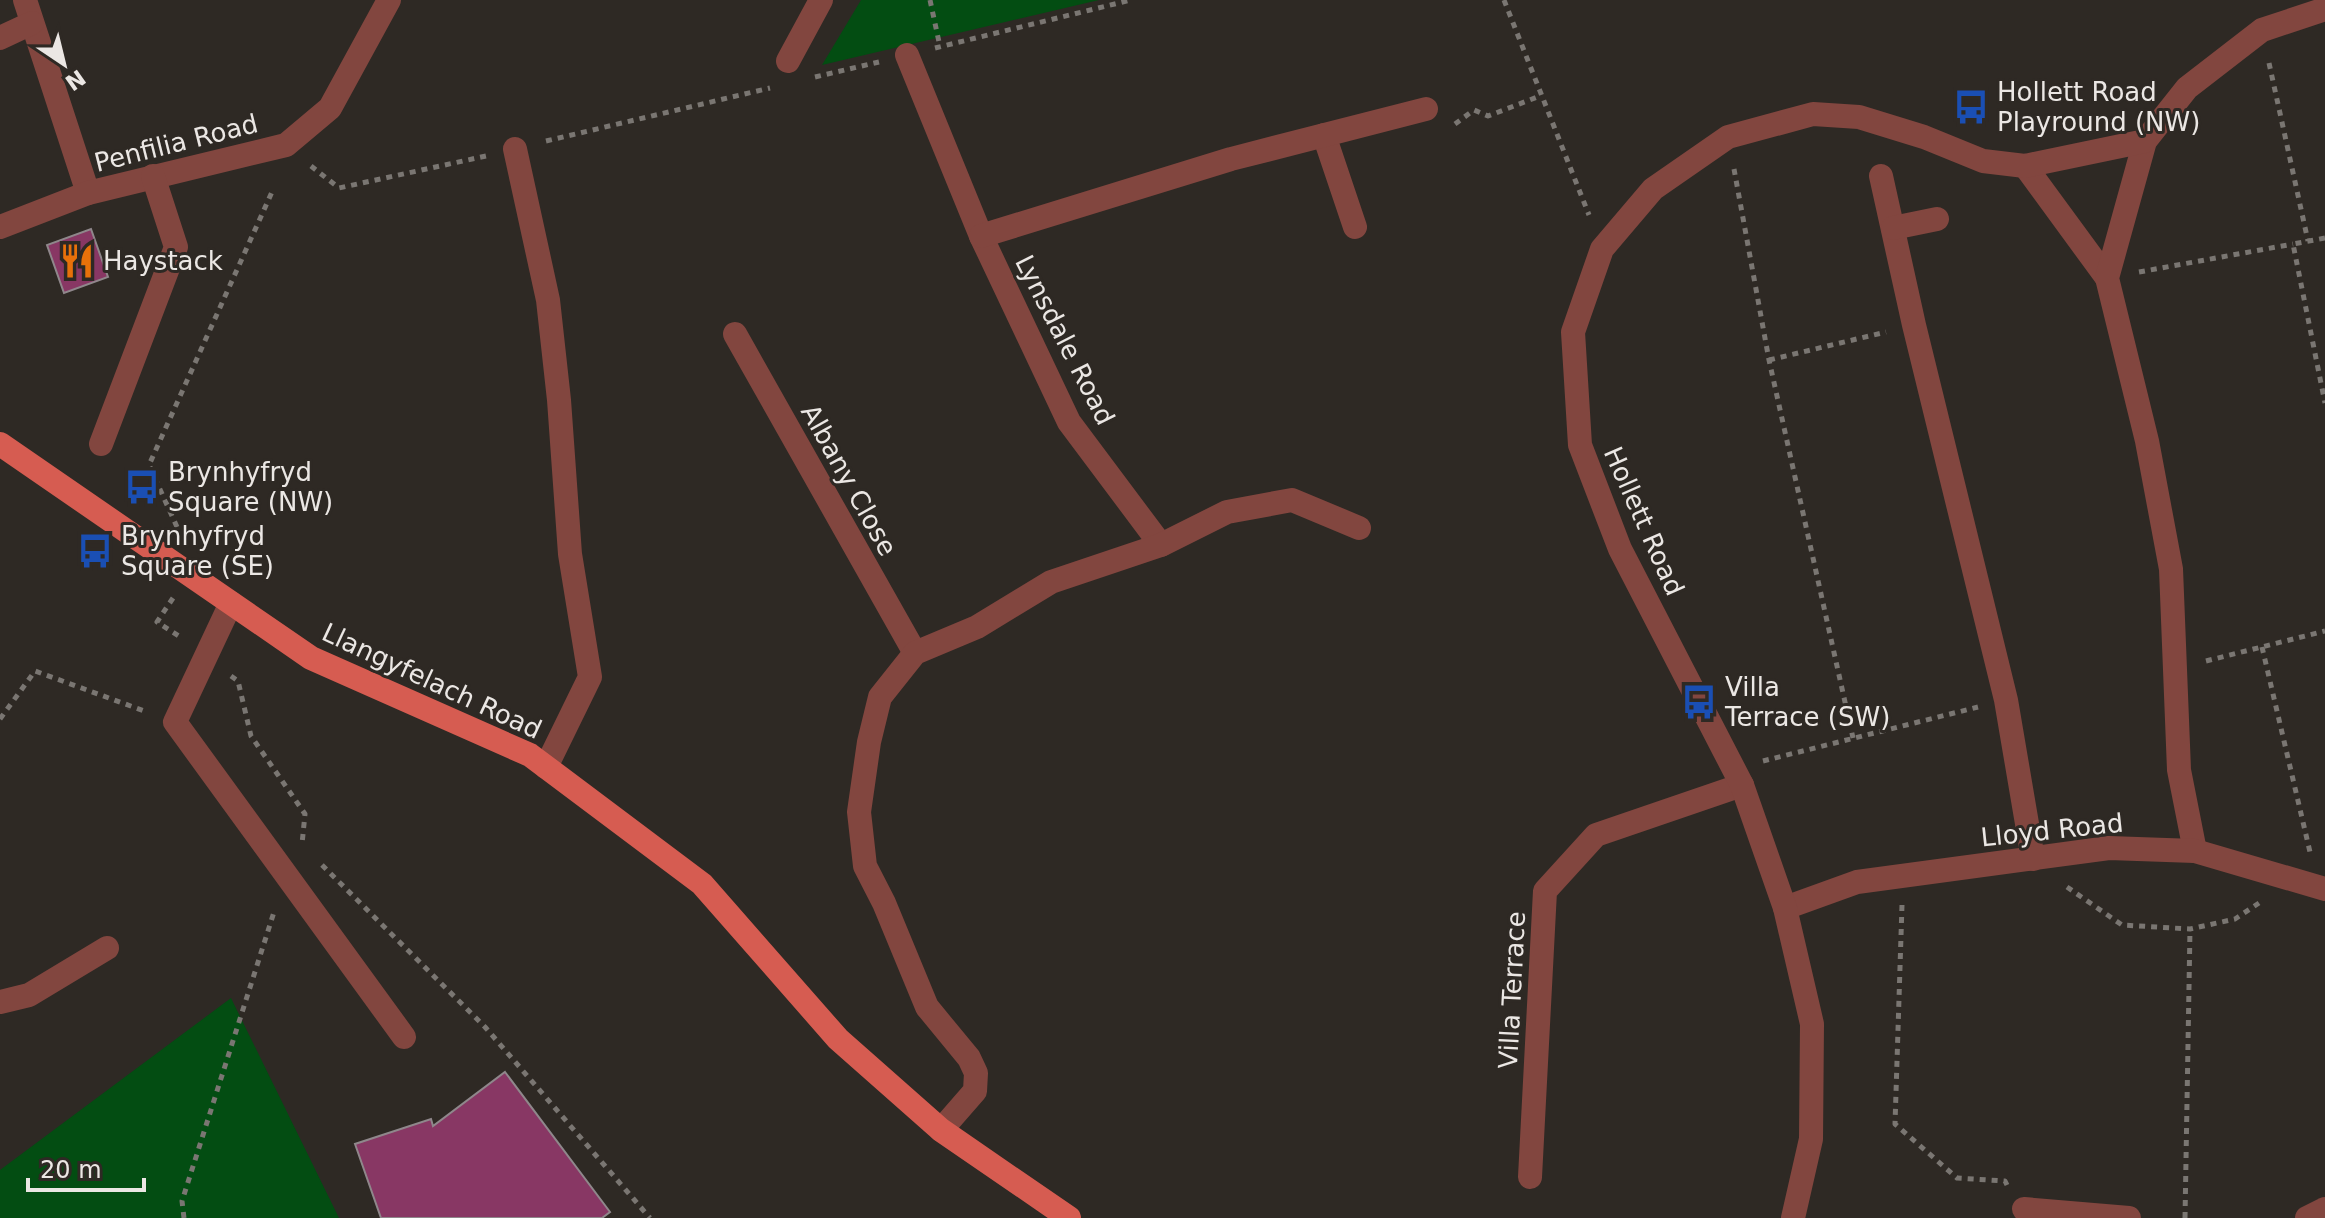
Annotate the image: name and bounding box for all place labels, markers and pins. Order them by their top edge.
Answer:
place label: Hollett Road Playround (NW) [1997,77,2200,137]
bus stop icon: Hollett Road Playround (NW) [1952,88,1990,126]
restaurant icon: Haystack [58,242,96,280]
place label: Haystack [103,246,223,276]
place label: Brynhyfryd Square (NW) [168,457,333,517]
bus stop icon: Brynhyfryd Square (NW) [123,468,161,506]
place label: Brynhyfryd Square (SE) [121,521,274,581]
bus stop icon: Brynhyfryd Square (SE) [76,532,114,570]
place label: Villa Terrace (SW) [1724,672,1890,732]
bus stop icon: Villa Terrace (SW) [1680,683,1718,721]

